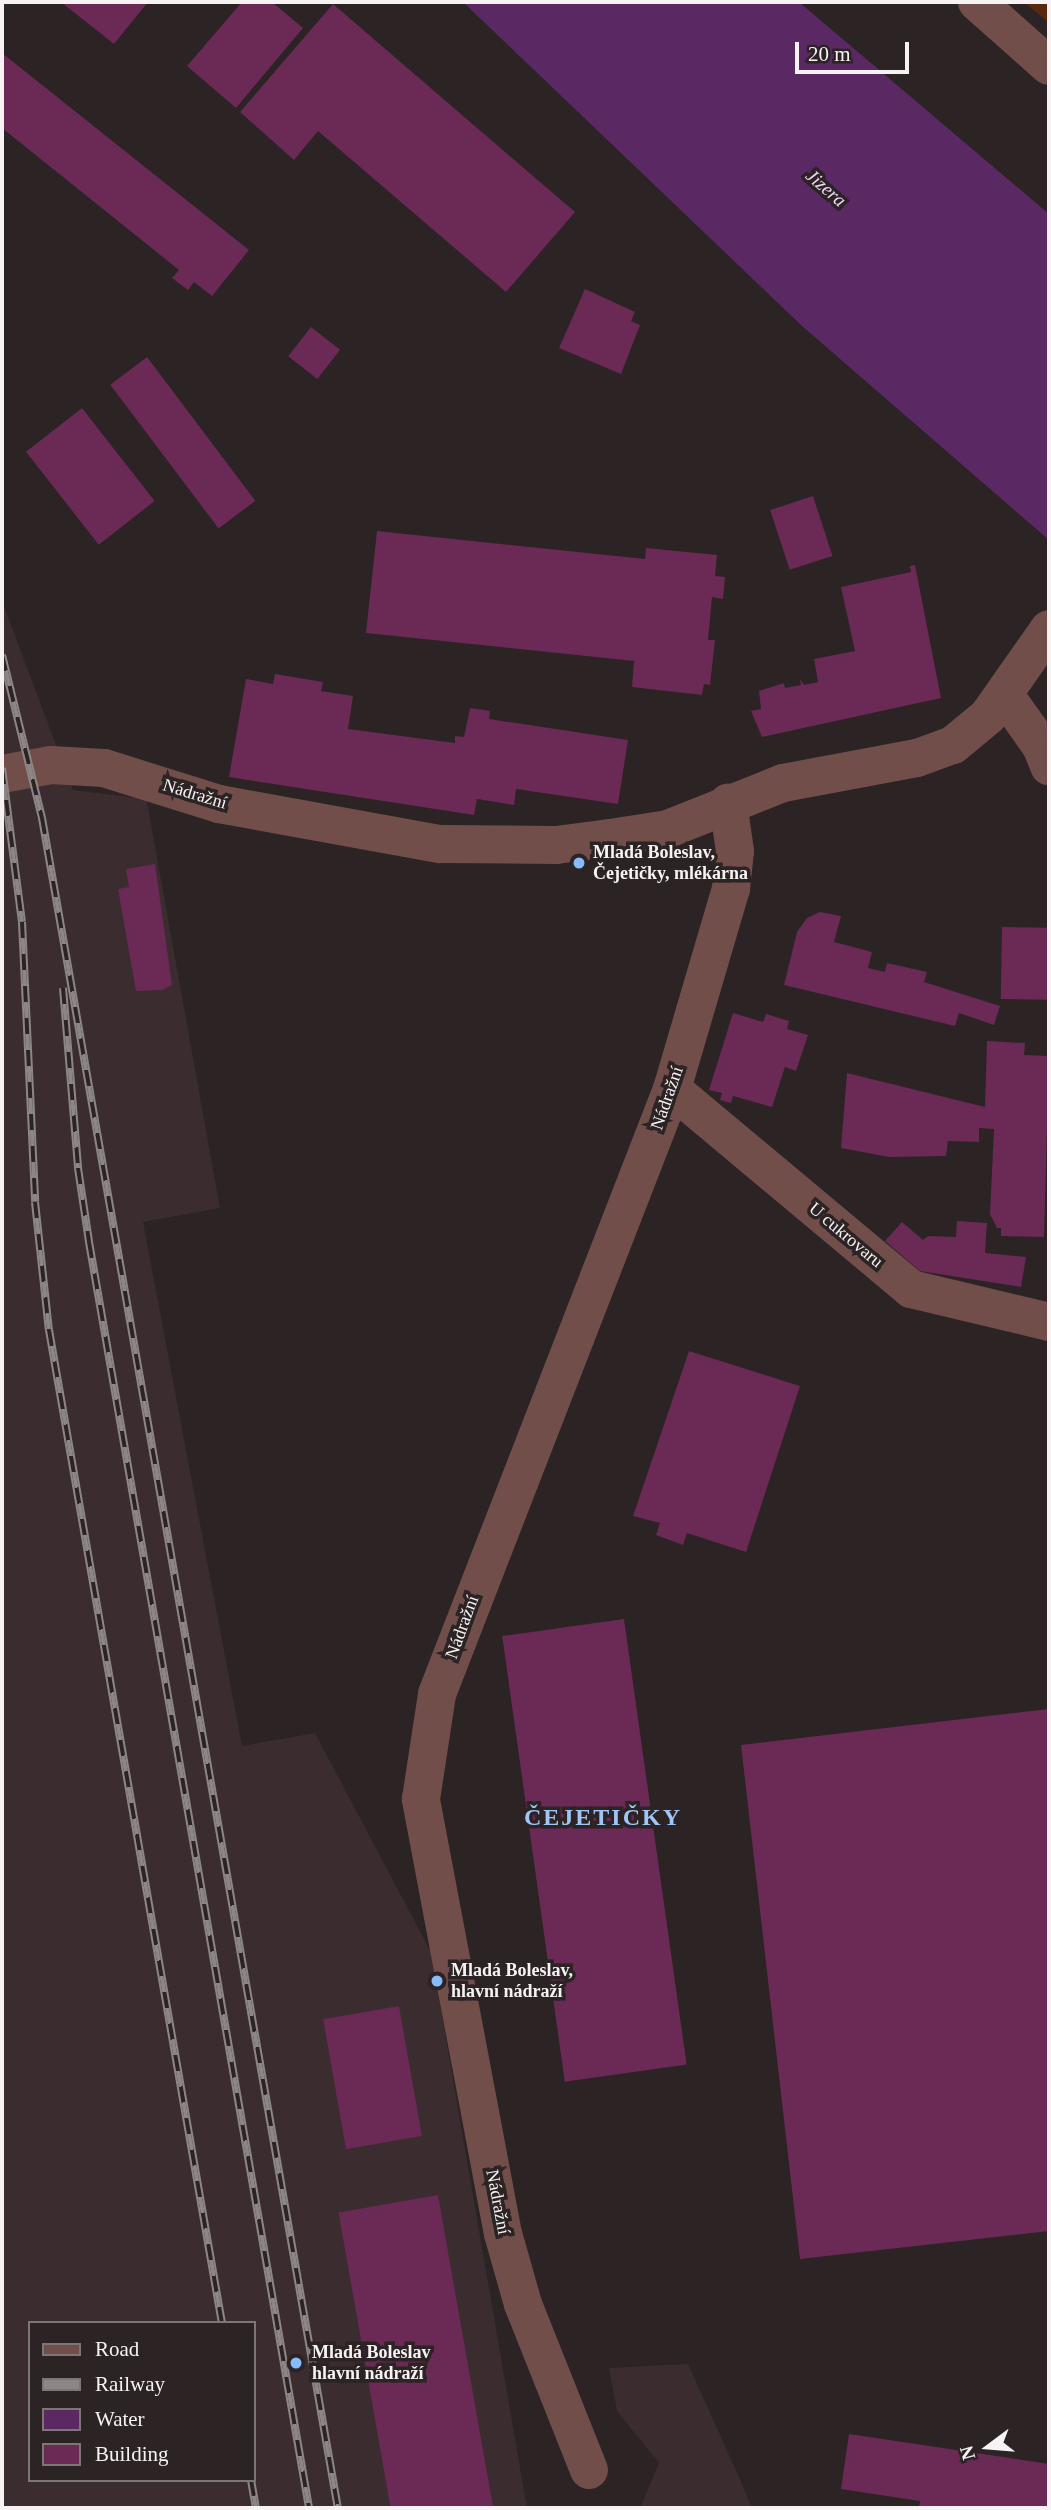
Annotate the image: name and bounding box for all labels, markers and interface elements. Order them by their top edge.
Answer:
scale bar [799,28,913,72]
text: 20 m [808,42,851,66]
water label: Jizera [801,164,851,212]
street label: Nádražní [160,774,230,814]
place label: Mladá Boleslav, Čejetičky, mlékárna [593,842,748,884]
marker: Mladá Boleslav, Čejetičky, mlékárna [571,855,587,871]
street label: Nádražní [646,1063,688,1133]
street label: U cukrovaru [804,1198,888,1272]
street label: Nádražní [441,1592,483,1662]
district label: ČEJETIČKY [525,1804,681,1832]
place label: Mladá Boleslav, hlavní nádraží [451,1960,573,2002]
marker: Mladá Boleslav, hlavní nádraží [429,1973,445,1989]
street label: Nádražní [481,2168,515,2236]
legend [28,2321,256,2482]
text: Road [95,2337,139,2361]
place label: Mladá Boleslav hlavní nádraží [312,2342,431,2384]
marker: Mladá Boleslav hlavní nádraží [286,2353,306,2373]
text: Railway [95,2372,165,2396]
text: Water [95,2407,145,2431]
north arrow [953,2412,1023,2482]
text: Building [95,2442,169,2466]
text: N [955,2443,979,2462]

